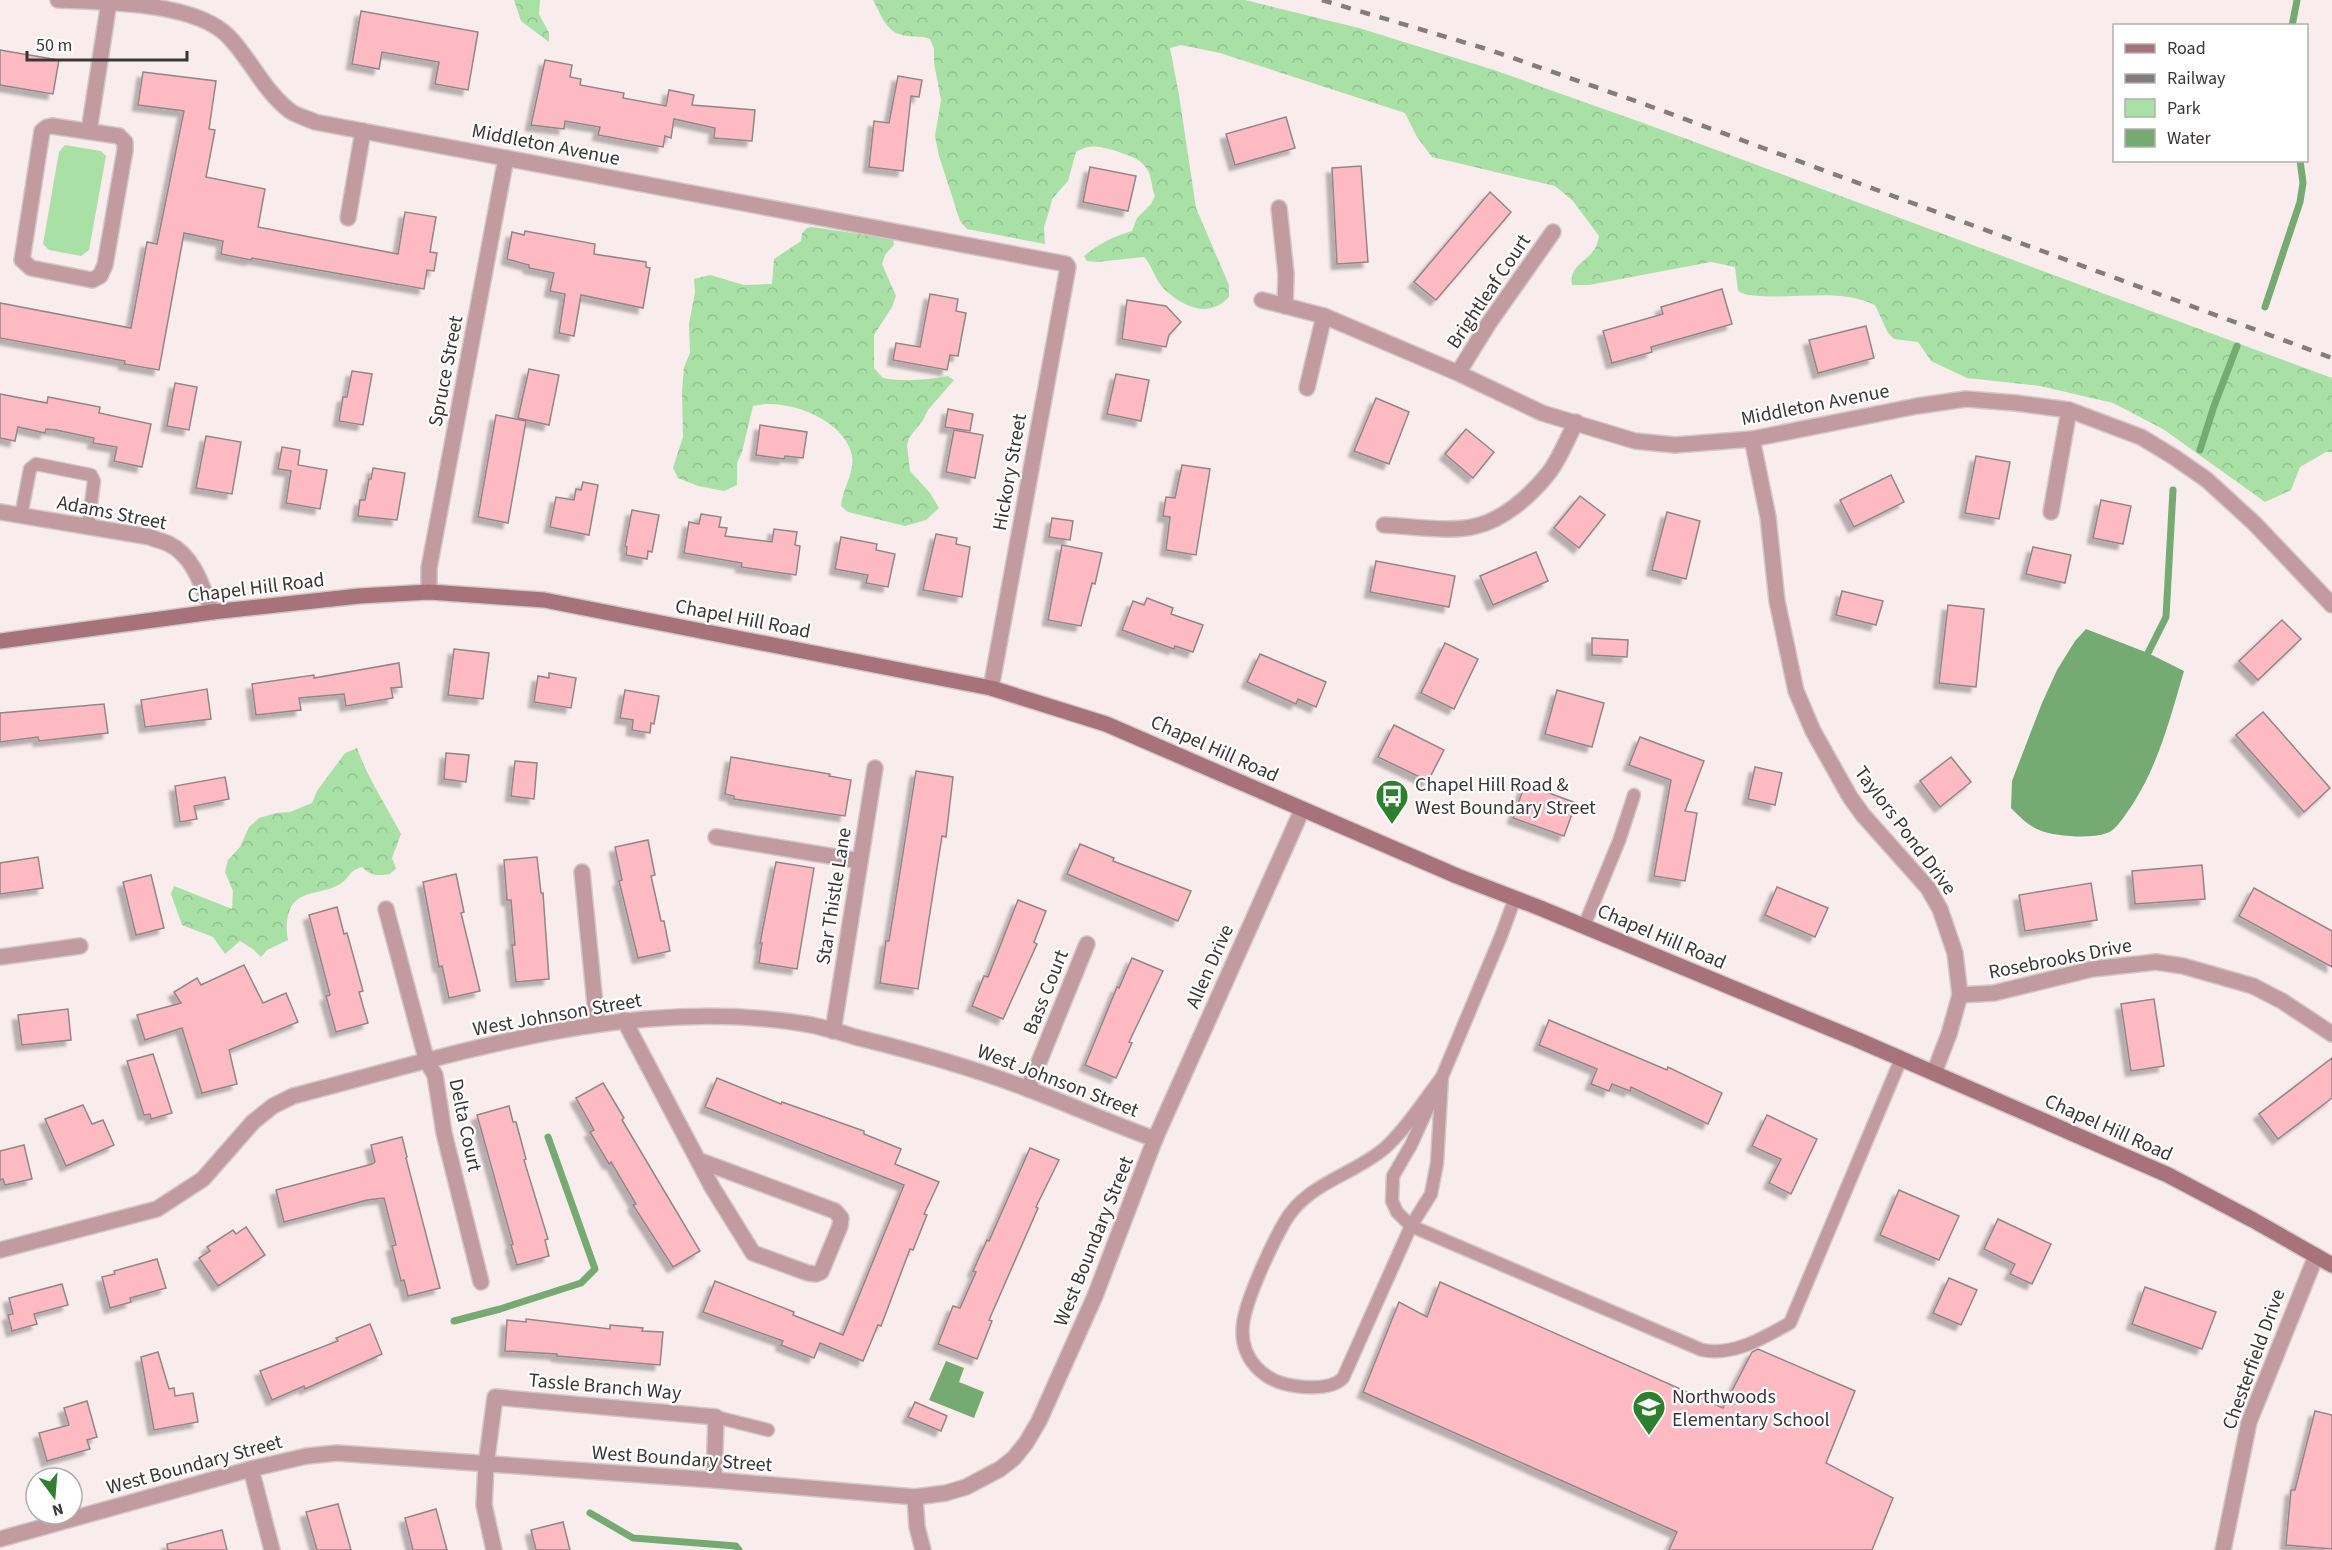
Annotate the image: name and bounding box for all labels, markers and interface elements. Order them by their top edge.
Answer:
scale bar [27,24,188,62]
legend [2113,24,2308,162]
text: 50 m [36,33,72,58]
text: Road [2167,36,2206,61]
text: Railway [2167,66,2226,91]
text: Park [2167,96,2201,121]
street label: Middleton Avenue [469,117,622,173]
text: Water [2167,126,2211,151]
street label: Brightleaf Court [1440,228,1538,354]
street label: Spruce Street [422,313,470,429]
street label: Middleton Avenue [1739,377,1892,433]
street label: Hickory Street [986,411,1034,533]
street label: Adams Street [55,489,169,537]
street label: Chapel Hill Road [186,566,326,610]
street label: Chapel Hill Road [673,592,813,646]
street label: Chapel Hill Road [1146,708,1283,790]
street label: Taylors Pond Drive [1847,760,1963,901]
place label: Chapel Hill Road & West Boundary Street [1415,771,1596,822]
bus stop icon: Chapel Hill Road & West Boundary Street [1374,778,1410,825]
street label: Star Thistle Lane [809,825,859,967]
street label: Chapel Hill Road [1593,897,1730,977]
street label: Allen Drive [1179,920,1241,1013]
street label: Rosebrooks Drive [1986,931,2134,987]
street label: Bass Court [1016,945,1076,1039]
street label: West Johnson Street [471,986,644,1044]
street label: West Johnson Street [973,1037,1143,1125]
street label: Delta Court [441,1076,489,1175]
street label: Chapel Hill Road [2040,1087,2177,1169]
street label: West Boundary Street [1047,1152,1141,1330]
street label: Chesterfield Drive [2216,1285,2292,1434]
street label: Tassle Branch Way [527,1366,683,1408]
place label: Northwoods Elementary School [1672,1383,1830,1434]
school or university icon: Northwoods Elementary School [1631,1389,1667,1436]
street label: West Boundary Street [103,1428,285,1502]
street label: West Boundary Street [591,1439,773,1479]
north arrow [24,1466,84,1526]
text: N [50,1497,66,1521]

